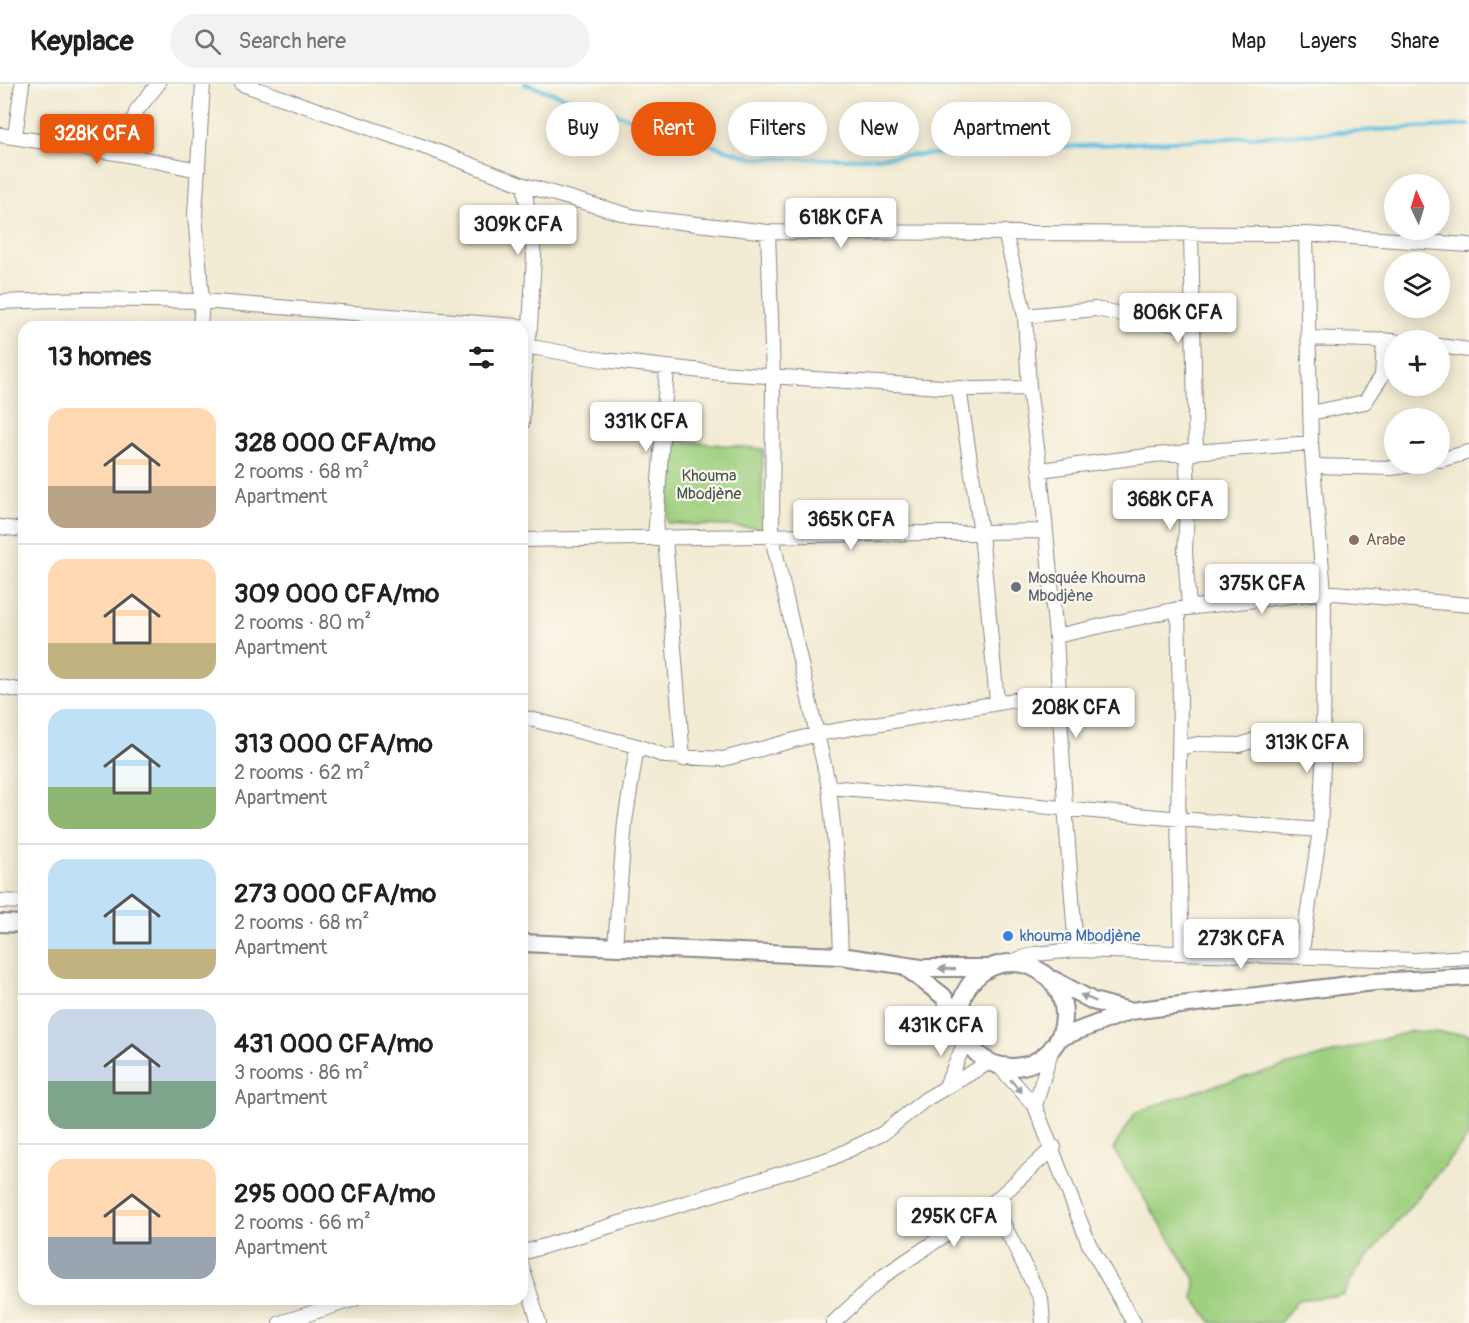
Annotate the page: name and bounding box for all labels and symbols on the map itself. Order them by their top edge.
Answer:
pin: 328K CFA [35,114,159,165]
north arrow [1384,174,1450,240]
pin: 618K CFA [779,198,903,249]
pin: 309K CFA [456,205,580,256]
pin: 806K CFA [1116,293,1240,344]
pin: 331K CFA [584,402,708,453]
park label: Khouma Mbodjène [677,466,742,504]
pin: 368K CFA [1108,480,1232,531]
pin: 365K CFA [789,500,913,551]
place label: Arabe [1366,530,1405,550]
marker: Arabe [1347,533,1361,547]
pin: 375K CFA [1200,564,1324,615]
place label: Mosquée Khouma Mbodjène [1028,568,1146,606]
marker: Mosquée Khouma Mbodjène [1009,580,1023,594]
pin: 208K CFA [1014,688,1138,739]
pin: 313K CFA [1245,723,1369,774]
pin: 273K CFA [1179,919,1303,970]
place label: khouma Mbodjène [1020,926,1141,946]
marker: khouma Mbodjène [1001,929,1015,943]
one-way arrow [937,964,956,973]
one-way arrow [1080,994,1097,1003]
pin: 431K CFA [879,1006,1003,1057]
one-way arrow [1009,1078,1022,1093]
pin: 295K CFA [892,1197,1016,1248]

